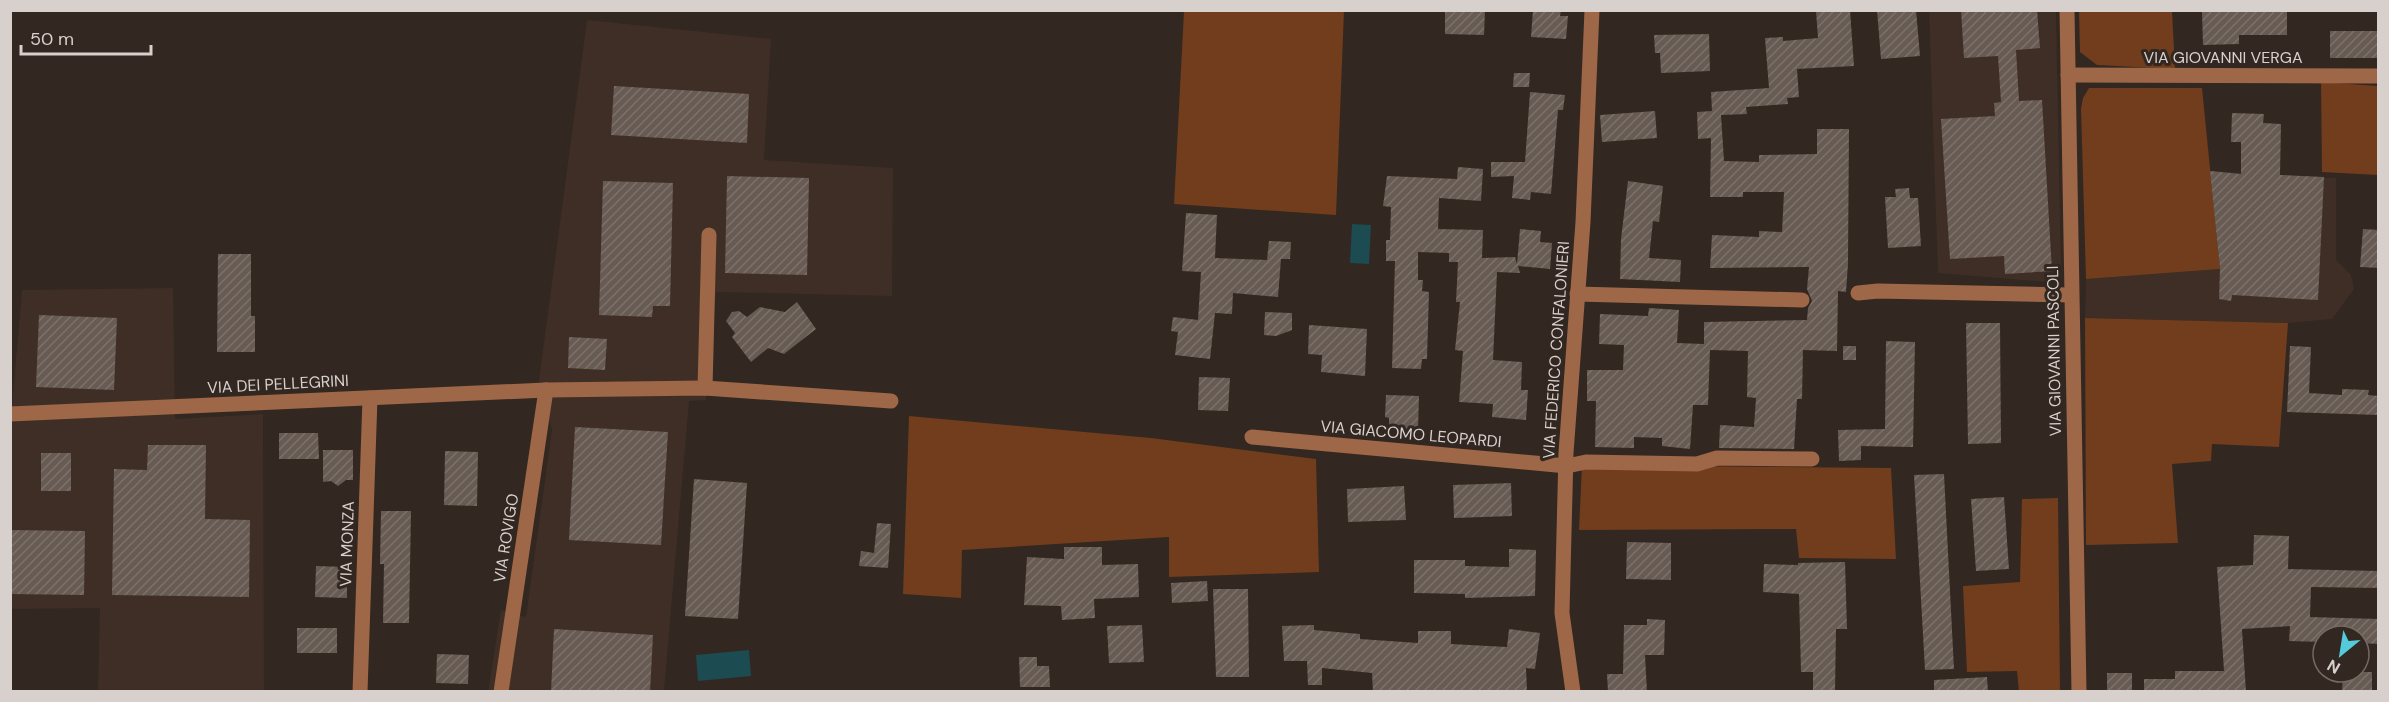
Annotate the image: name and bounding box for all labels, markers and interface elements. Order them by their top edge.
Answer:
scale bar [21,18,152,56]
text: 50 m [30,27,74,51]
street label: VIA GIOVANNI VERGA [2143,47,2303,68]
street label: VIA FEDERICO CONFALONIERI [1538,240,1574,460]
street label: VIA GIOVANNI PASCOLI [2042,265,2066,437]
street label: VIA DEI PELLEGRINI [207,370,349,398]
street label: VIA GIACOMO LEOPARDI [1320,416,1502,452]
street label: VIA ROVIGO [489,492,523,584]
street label: VIA MONZA [335,501,359,587]
north arrow [2311,624,2371,684]
text: N [2323,655,2344,679]

